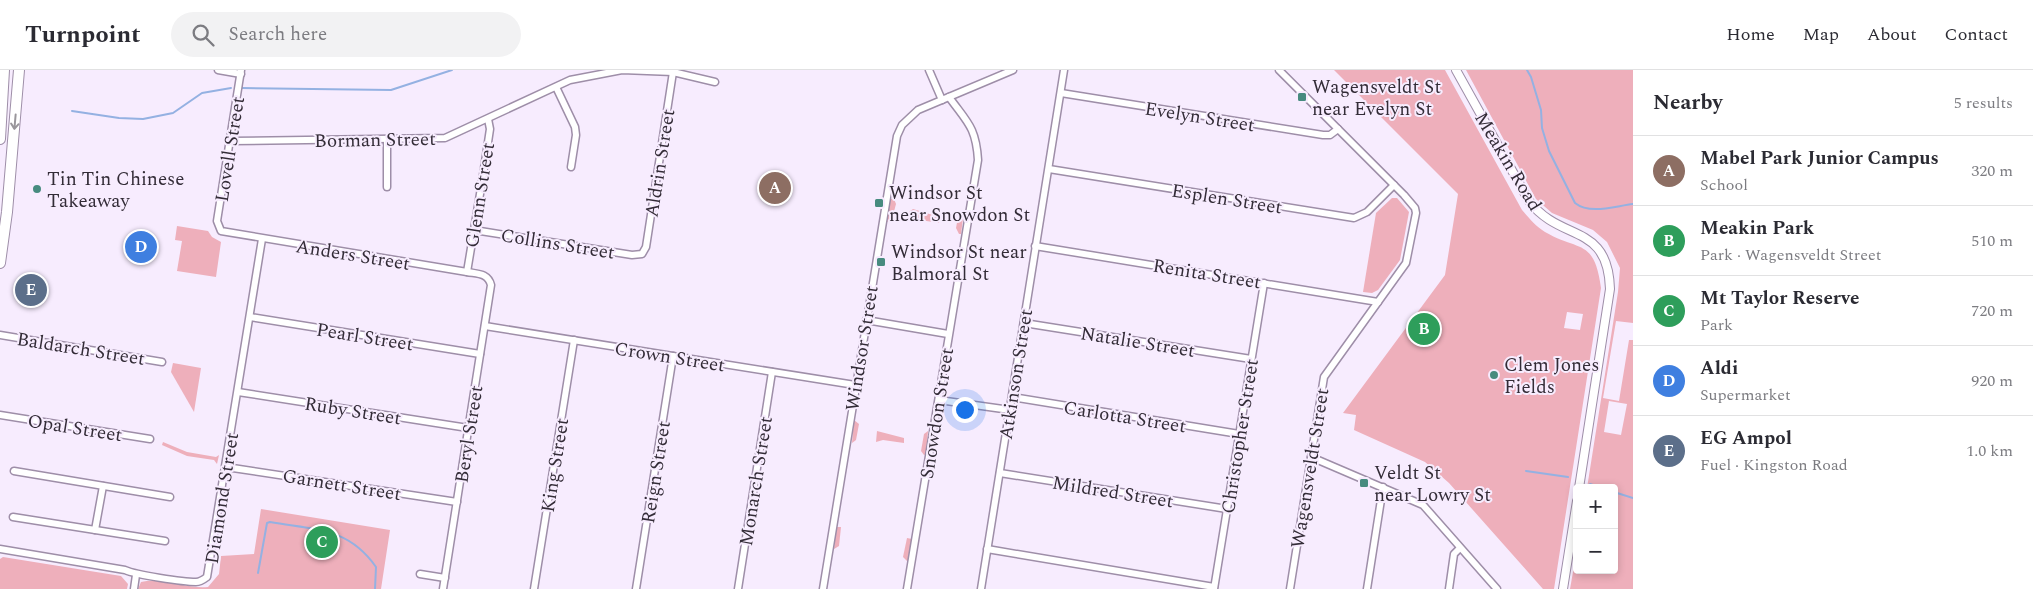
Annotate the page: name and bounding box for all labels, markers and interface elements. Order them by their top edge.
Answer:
search box [171,12,521,57]
text: Turnpoint [25,17,141,53]
text: Search here [229,20,327,49]
icon: search [189,21,217,49]
text: Home [1726,21,1775,48]
text: Map [1803,21,1839,48]
text: About [1867,21,1917,48]
text: Contact [1945,21,2008,48]
place label: Wagensveldt St near Evelyn St [1312,73,1441,124]
text: Nearby [1653,87,1723,119]
marker: Wagensveldt St near Evelyn St [1296,91,1308,103]
text: 5 results [1954,91,2013,115]
street label: Lovell Street [208,94,253,204]
street label: Evelyn Street [1143,94,1257,141]
street label: Aldrin Street [638,107,683,220]
street label: Meakin Road [1467,107,1549,217]
one-way arrow [10,113,19,129]
street label: Borman Street [314,125,436,156]
street label: Glenn Street [458,140,503,250]
text: Mabel Park Junior Campus [1700,144,1939,173]
text: A [1663,159,1675,183]
text: 320 m [1971,159,2013,183]
place label: Tin Tin Chinese Takeaway [47,165,185,216]
pin: A [759,169,791,207]
text: School [1700,173,1748,197]
street label: Esplen Street [1169,176,1285,223]
place label: Windsor St near Snowdon St [889,179,1031,230]
marker: Tin Tin Chinese Takeaway [31,183,43,195]
marker: Windsor St near Snowdon St [873,197,885,209]
text: Meakin Park [1700,214,1814,243]
street label: Collins Street [499,221,617,268]
pin: D [125,228,157,266]
text: B [1663,229,1675,253]
text: 510 m [1971,229,2013,253]
street label: Anders Street [293,232,412,279]
place label: Windsor St near Balmoral St [891,238,1027,289]
text: Park · Wagensveldt Street [1700,243,1881,267]
street label: Renita Street [1151,252,1263,297]
marker: Windsor St near Balmoral St [875,256,887,268]
pin: E [15,271,47,309]
street label: Windsor Street [838,283,887,413]
text: Mt Taylor Reserve [1700,284,1859,313]
text: C [1663,299,1675,323]
text: 720 m [1971,299,2013,323]
street label: Atkinson Street [992,307,1041,442]
pin: B [1408,310,1440,348]
text: Park [1700,313,1733,337]
street label: Pearl Street [314,315,416,360]
street label: Natalie Street [1078,319,1197,366]
street label: Baldarch Street [15,325,147,374]
street label: Crown Street [612,334,727,381]
street label: Snowdon Street [913,345,962,481]
place label: Clem Jones Fields [1504,351,1599,402]
text: Aldi [1700,354,1738,383]
street label: Christopher Street [1214,356,1267,516]
marker: Clem Jones Fields [1488,369,1500,381]
text: D [1663,369,1675,393]
text: 920 m [1971,369,2013,393]
street label: Beryl Street [447,383,492,485]
text: Supermarket [1700,383,1791,407]
street label: Wagensveldt Street [1283,386,1338,550]
street label: Ruby Street [302,390,403,433]
street label: Carlotta Street [1061,393,1188,442]
your location [952,397,978,423]
street label: Opal Street [25,407,125,450]
street label: Monarch Street [732,414,781,548]
street label: King Street [534,416,577,515]
street label: Reign Street [634,419,679,526]
text: EG Ampol [1700,424,1792,453]
street label: Diamond Street [198,430,247,566]
text: E [1664,439,1674,463]
text: 1.0 km [1966,439,2013,463]
text: Fuel · Kingston Road [1700,453,1848,477]
place label: Veldt St near Lowry St [1374,459,1491,510]
street label: Garnett Street [280,462,403,509]
street label: Mildred Street [1050,469,1176,516]
marker: Veldt St near Lowry St [1358,477,1370,489]
map controls [1573,484,1618,574]
button: + [1573,484,1618,529]
pin: C [306,523,338,561]
button: − [1573,529,1618,574]

